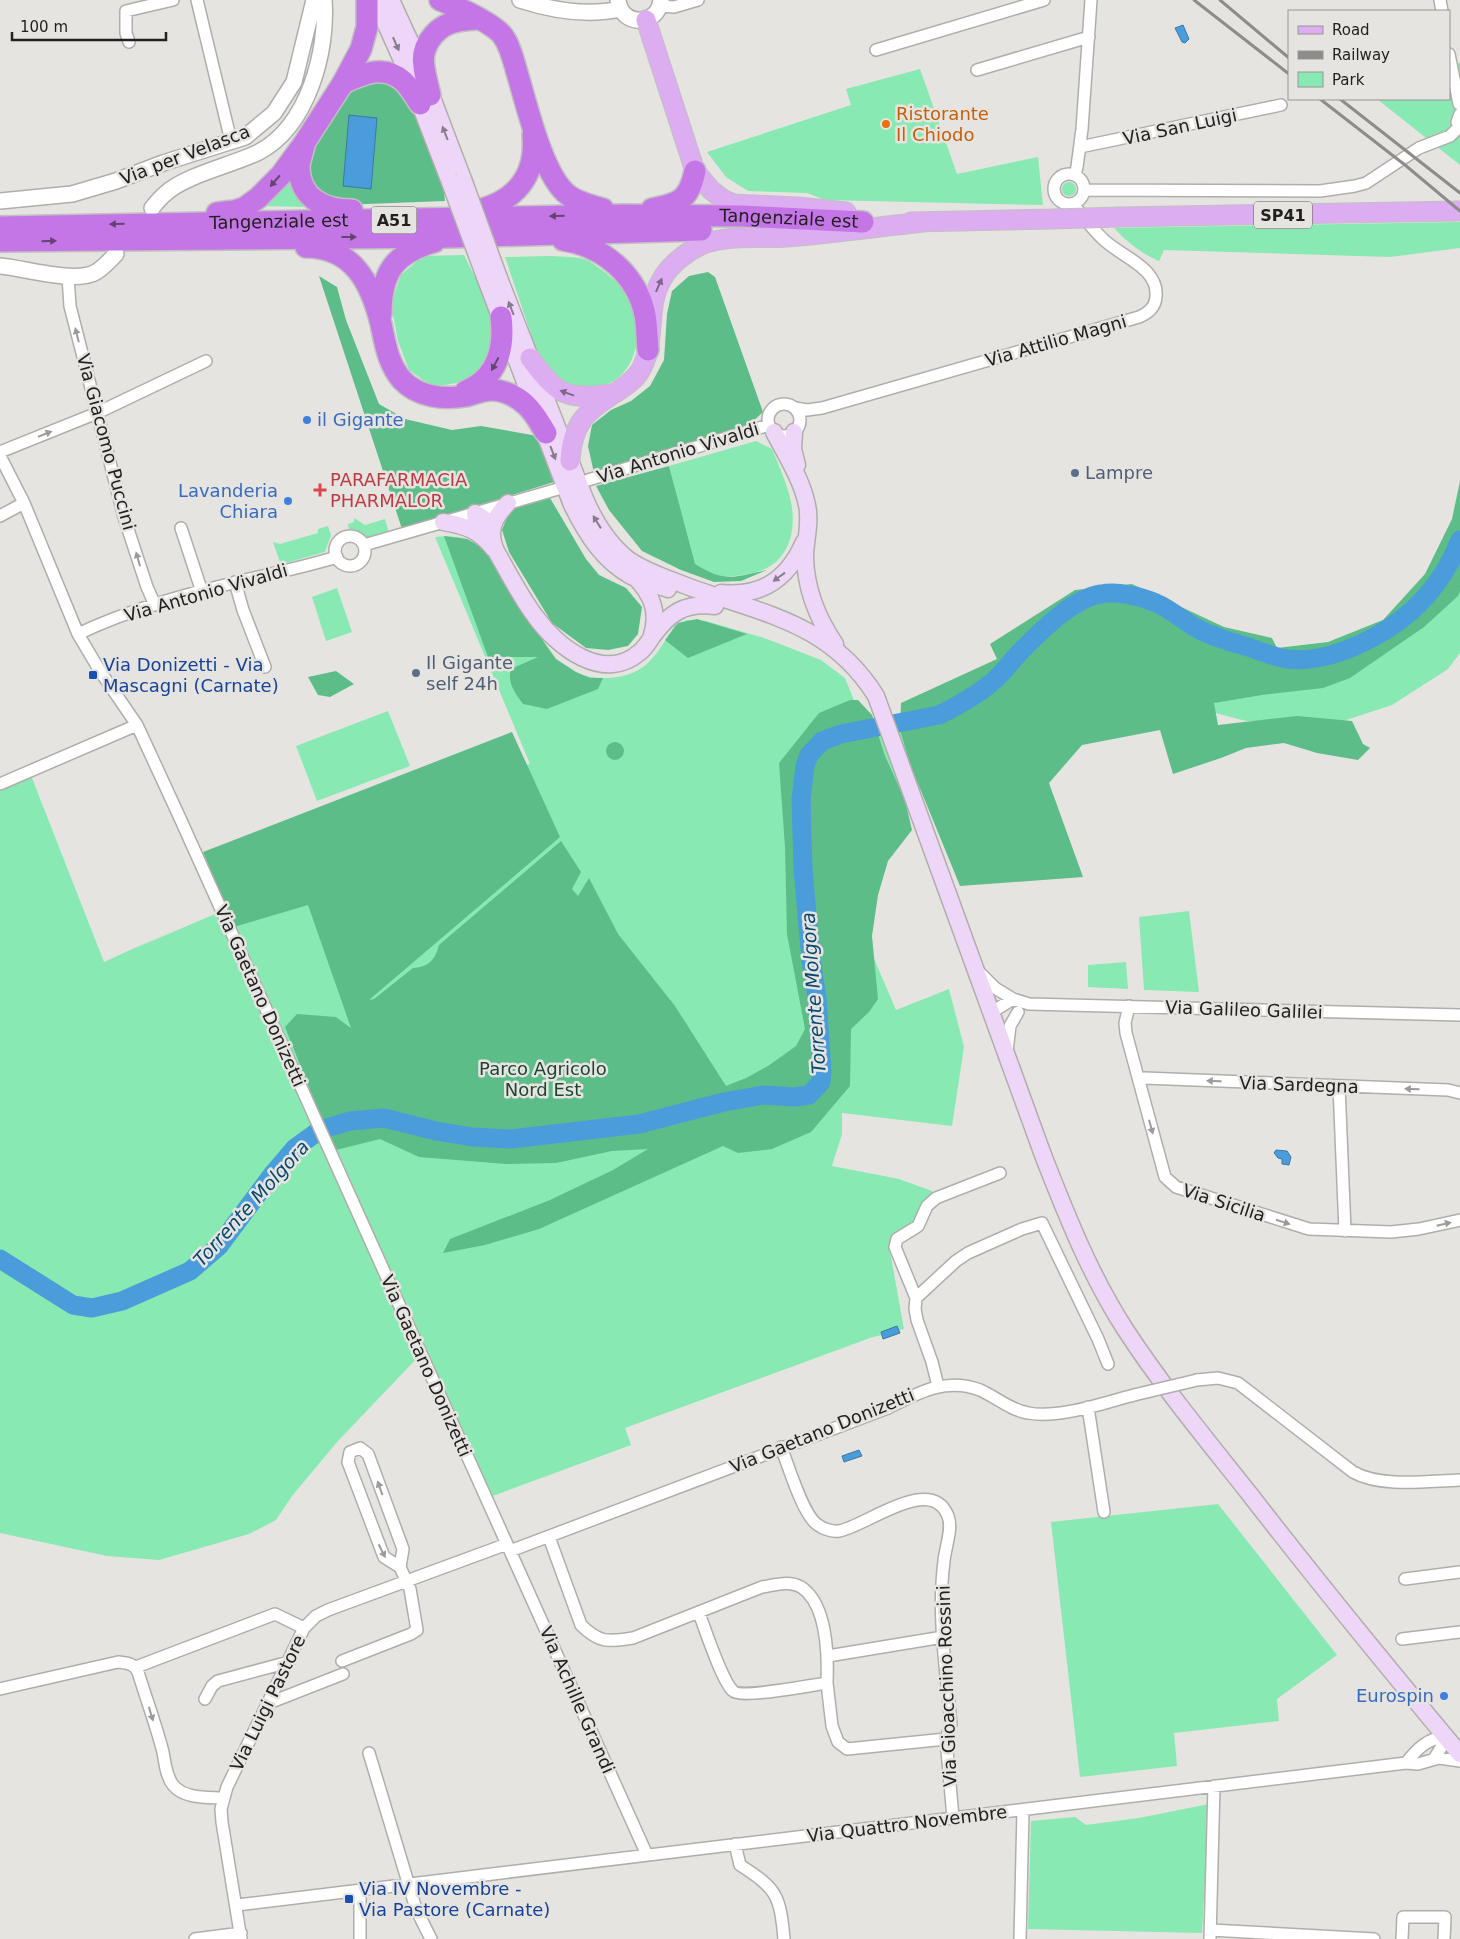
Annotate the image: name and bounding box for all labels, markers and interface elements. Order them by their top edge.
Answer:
scale bar [12,10,166,42]
legend [1288,10,1450,100]
text: 100 m [20,18,68,36]
text: Road [1332,21,1370,39]
one-way arrow [392,37,400,51]
text: Railway [1332,46,1390,64]
text: Park [1332,71,1365,89]
place label: Ristorante Il Chiodo [896,103,989,145]
street label: Via San Luigi [1121,104,1239,149]
marker: Ristorante Il Chiodo [880,118,892,130]
street label: Via per Velasca [117,120,253,189]
one-way arrow [441,125,449,140]
one-way arrow [270,174,281,187]
road number: SP41 [1254,202,1312,228]
street label: Tangenziale est [718,205,859,232]
road number: A51 [372,206,416,234]
street label: Tangenziale est [208,209,349,233]
one-way arrow [549,212,565,220]
one-way arrow [109,220,125,228]
one-way arrow [341,233,357,241]
one-way arrow [41,237,57,245]
one-way arrow [656,278,664,292]
one-way arrow [507,300,514,315]
street label: Via Attilio Magni [983,310,1129,371]
one-way arrow [73,327,81,342]
street label: Via Giacomo Puccini [73,351,140,532]
one-way arrow [491,357,499,372]
one-way arrow [559,389,574,397]
place label: il Gigante [317,409,404,430]
marker: il Gigante [301,414,313,426]
street label: Via Antonio Vivaldi [594,418,762,487]
one-way arrow [38,429,52,437]
one-way arrow [550,446,558,460]
place label: Lampre [1085,462,1153,483]
marker: Lampre [1069,467,1081,479]
place label: PARAFARMACIA PHARMALOR [330,469,468,511]
place label: Lavanderia Chiara [178,480,278,522]
marker: PARAFARMACIA PHARMALOR [314,484,326,496]
marker: Lavanderia Chiara [282,495,294,507]
one-way arrow [592,516,601,529]
one-way arrow [134,551,142,566]
street label: Via Antonio Vivaldi [122,559,290,626]
one-way arrow [773,572,786,583]
place label: Il Gigante self 24h [426,652,513,694]
place label: Via Donizetti - Via Mascagni (Carnate) [103,654,279,696]
marker: Il Gigante self 24h [410,667,422,679]
marker: Via Donizetti - Via Mascagni (Carnate) [87,669,99,681]
street label: Via Gaetano Donizetti [211,902,310,1090]
water label: Torrente Molgora [796,912,830,1074]
street label: Via Galileo Galilei [1165,996,1323,1023]
park label: Parco Agricolo Nord Est [479,1058,607,1100]
street label: Via Sardegna [1239,1072,1359,1097]
one-way arrow [1206,1077,1222,1085]
one-way arrow [1403,1085,1419,1093]
one-way arrow [1147,1119,1155,1134]
water label: Torrente Molgora [189,1135,313,1271]
street label: Via Sicilia [1180,1179,1268,1226]
one-way arrow [1276,1218,1291,1226]
one-way arrow [1436,1220,1451,1228]
street label: Via Gaetano Donizetti [377,1272,476,1460]
street label: Via Gaetano Donizetti [727,1384,917,1477]
one-way arrow [376,1480,383,1495]
one-way arrow [378,1544,387,1559]
street label: Via Gioacchino Rossini [932,1585,961,1787]
street label: Via Achille Grandi [536,1623,619,1777]
street label: Via Luigi Pastore [226,1631,310,1774]
place label: Eurospin [1356,1685,1434,1706]
marker: Eurospin [1438,1690,1450,1702]
one-way arrow [147,1706,155,1721]
street label: Via Quattro Novembre [806,1801,1008,1846]
place label: Via IV Novembre - Via Pastore (Carnate) [359,1878,550,1920]
marker: Via IV Novembre - Via Pastore (Carnate) [343,1893,355,1905]

